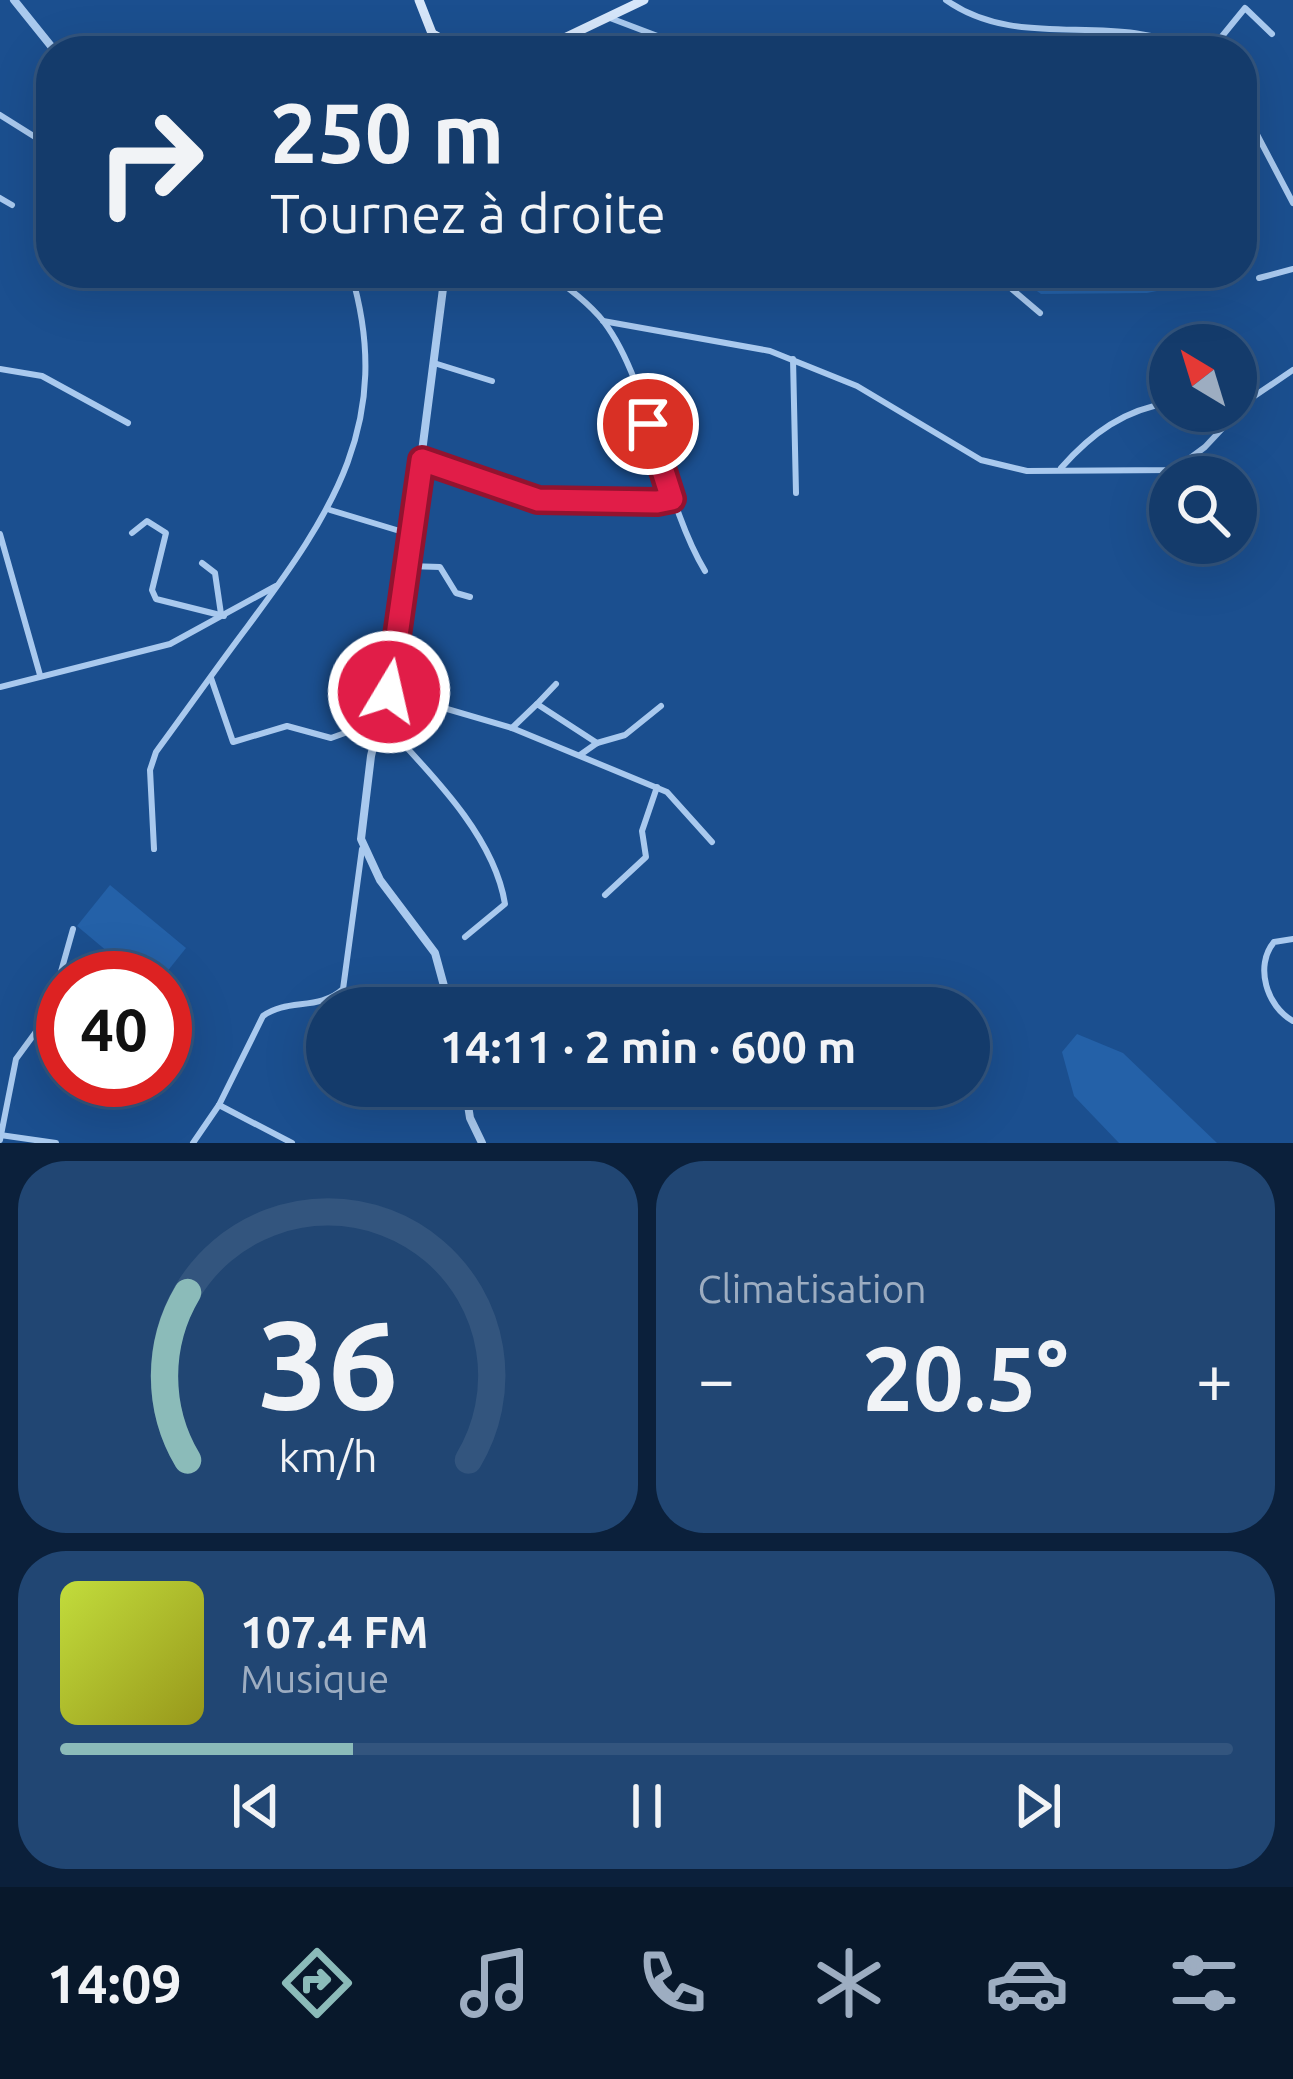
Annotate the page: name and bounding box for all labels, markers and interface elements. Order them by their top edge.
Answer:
icon: right [72,84,228,240]
text: 250 m [270,85,504,179]
text: Tournez à droite [270,183,666,243]
north arrow [1149,324,1257,432]
map controls [1149,324,1257,564]
pin [597,373,699,475]
icon: arrive [615,391,681,457]
button: search [1149,456,1257,564]
position arrow [326,629,452,755]
speed limit sign: 40 [36,951,192,1107]
text: 14:11 · 2 min · 600 m [440,1021,856,1072]
text: Climatisation [698,1267,926,1310]
text: 36 [257,1293,398,1433]
text: 20.5° [862,1327,1068,1428]
text: − [698,1341,735,1415]
text: + [1196,1341,1233,1415]
text: km/h [278,1432,377,1480]
text: 107.4 FM [240,1606,429,1657]
text: Musique [240,1657,389,1700]
icon: previous [223,1773,289,1839]
icon: pause [614,1773,680,1839]
icon: next [1005,1773,1071,1839]
icon: directions [275,1941,359,2025]
icon: music [453,1941,537,2025]
icon: phone [630,1941,714,2025]
icon: climate [807,1941,891,2025]
icon: car [985,1941,1069,2025]
icon: filters [1162,1941,1246,2025]
text: 14:09 [47,1953,182,2013]

